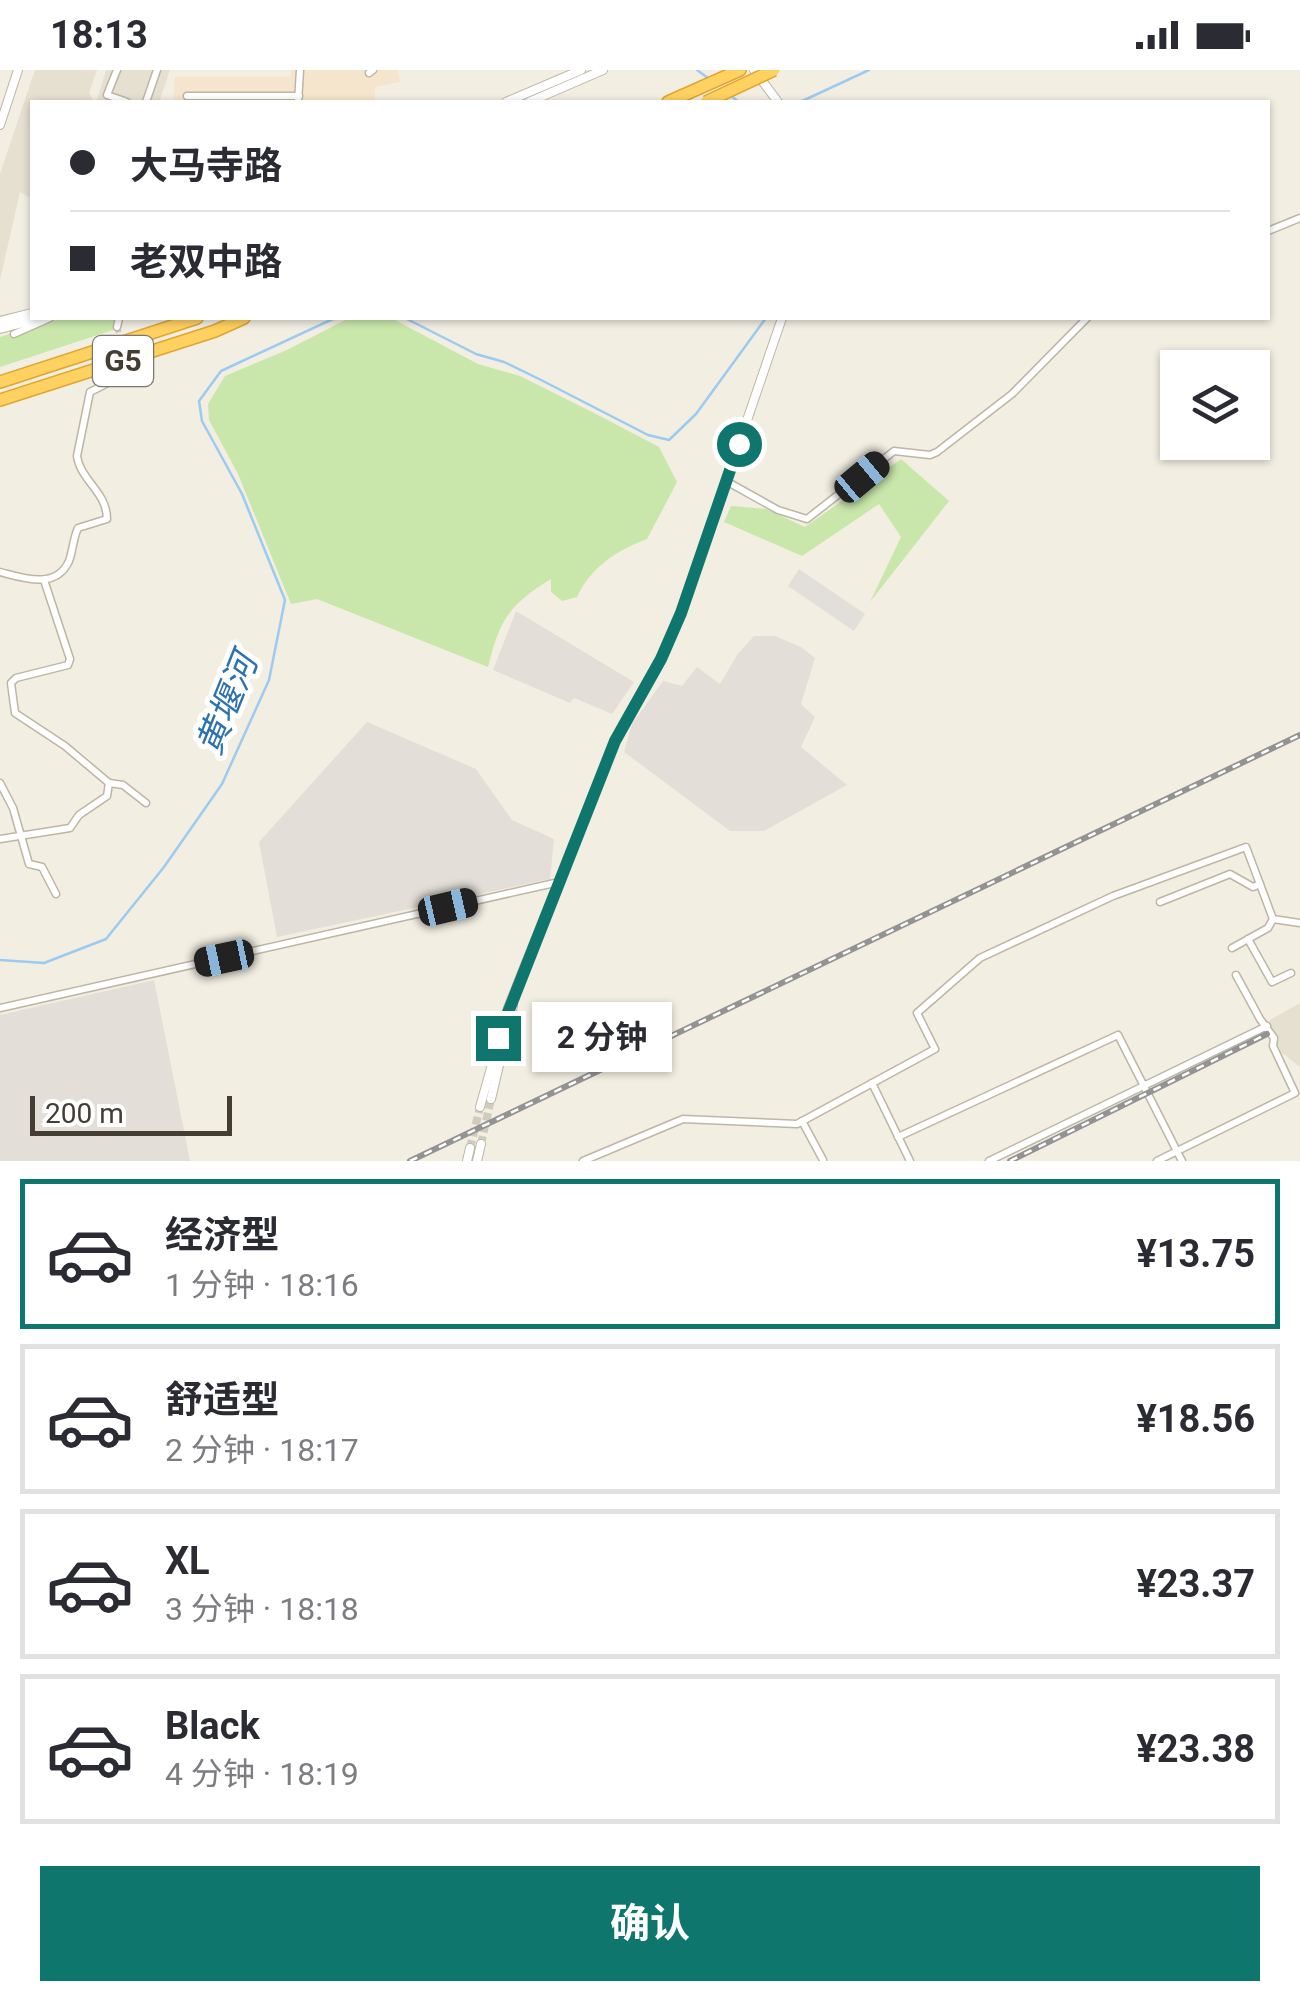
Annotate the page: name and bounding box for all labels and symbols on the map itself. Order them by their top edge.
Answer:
road number: G5 [93,336,153,386]
route start [717,422,762,467]
car [829,446,895,508]
water label: 黄堰河 [189,642,268,761]
car [415,886,481,928]
car [192,937,256,979]
callout: 2 分钟 [533,1003,673,1073]
route end [476,1016,521,1061]
scale bar [30,1091,232,1136]

